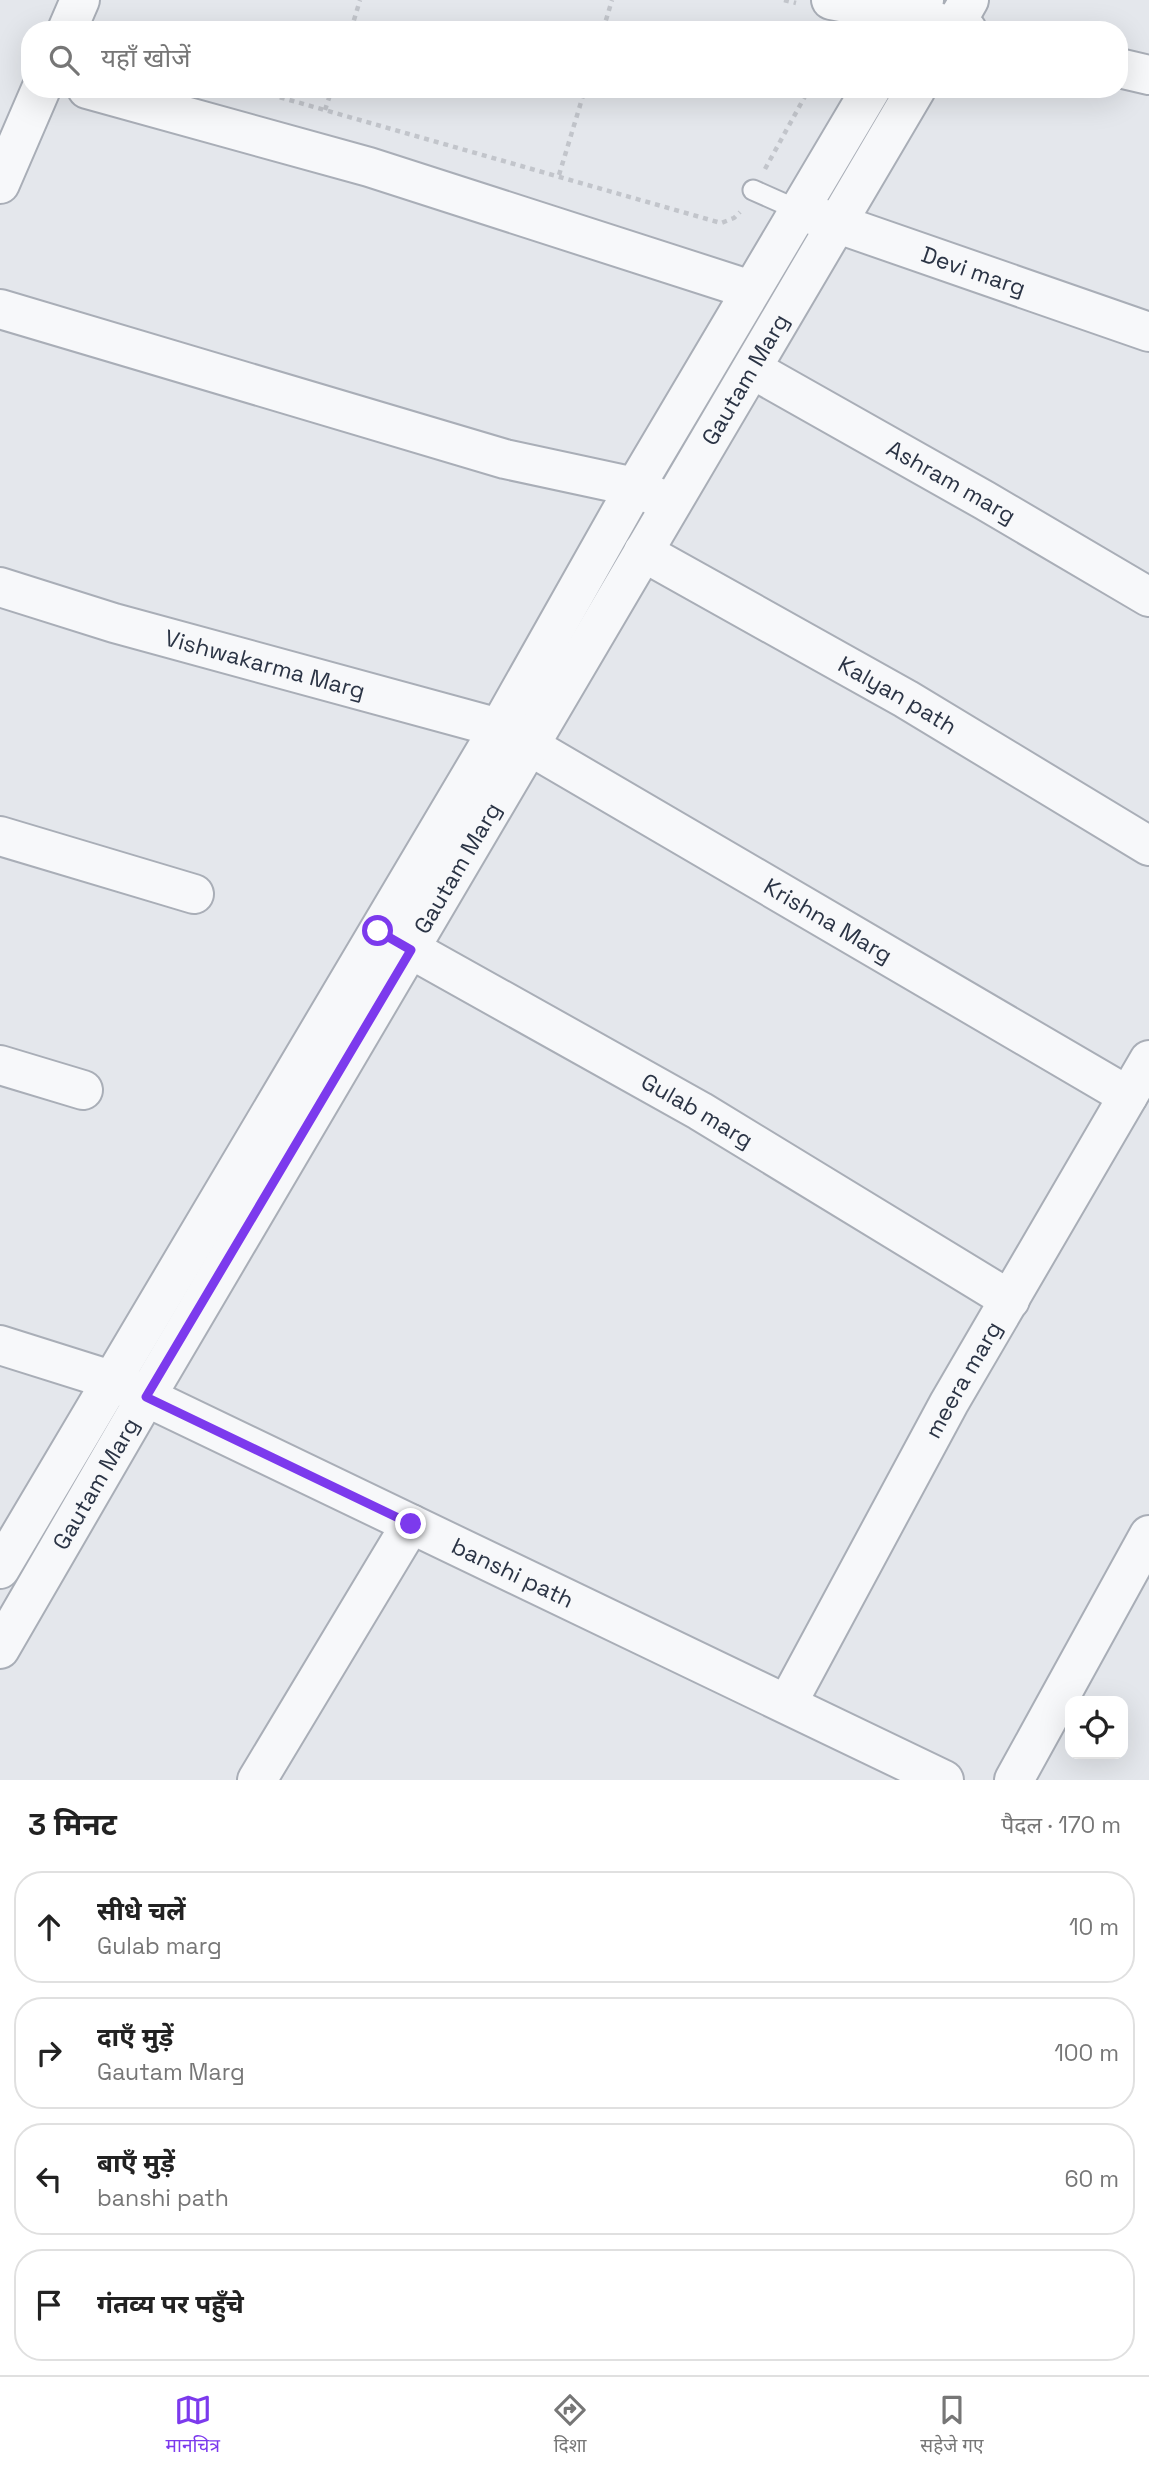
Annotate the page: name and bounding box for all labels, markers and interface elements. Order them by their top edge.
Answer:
search box [21,21,1128,98]
icon: search [45,41,83,79]
text: यहाँ खोजें [101,41,191,75]
street label: Devi marg [918,239,1030,303]
street label: Gautam Marg [695,308,795,451]
street label: Ashram marg [881,433,1021,530]
street label: Vishwakarma Marg [161,623,369,706]
street label: Kalyan path [833,649,962,741]
street label: Gautam Marg [407,797,508,939]
street label: Krishna Marg [758,871,898,970]
route start [362,915,393,946]
street label: Gulab marg [636,1066,759,1155]
street label: meera marg [918,1316,1009,1444]
street label: Gautam Marg [46,1412,146,1555]
route end [395,1508,426,1539]
street label: banshi path [447,1531,579,1615]
map controls [1065,1696,1128,1759]
button: locate [1065,1696,1128,1759]
text: 3 मिनट [28,1805,117,1844]
text: पैदल · 170 m [1001,1810,1121,1840]
text: सीधे चलें [97,1894,186,1928]
icon: ahead [30,1908,68,1946]
text: 10 m [1069,1912,1119,1942]
text: Gulab marg [97,1931,222,1961]
text: दाएँ मुड़ें [97,2020,173,2054]
icon: right [30,2034,68,2072]
text: 100 m [1054,2038,1119,2068]
text: Gautam Marg [97,2057,245,2087]
text: बाएँ मुड़ें [97,2146,175,2180]
icon: left [30,2160,68,2198]
text: 60 m [1064,2164,1119,2194]
text: banshi path [97,2183,229,2213]
icon: arrive [30,2286,68,2324]
text: गंतव्य पर पहुँचे [97,2287,244,2321]
tab: मानचित्र [166,2391,220,2460]
tab: दिशा [551,2391,589,2460]
tab: सहेजे गए [920,2391,983,2460]

